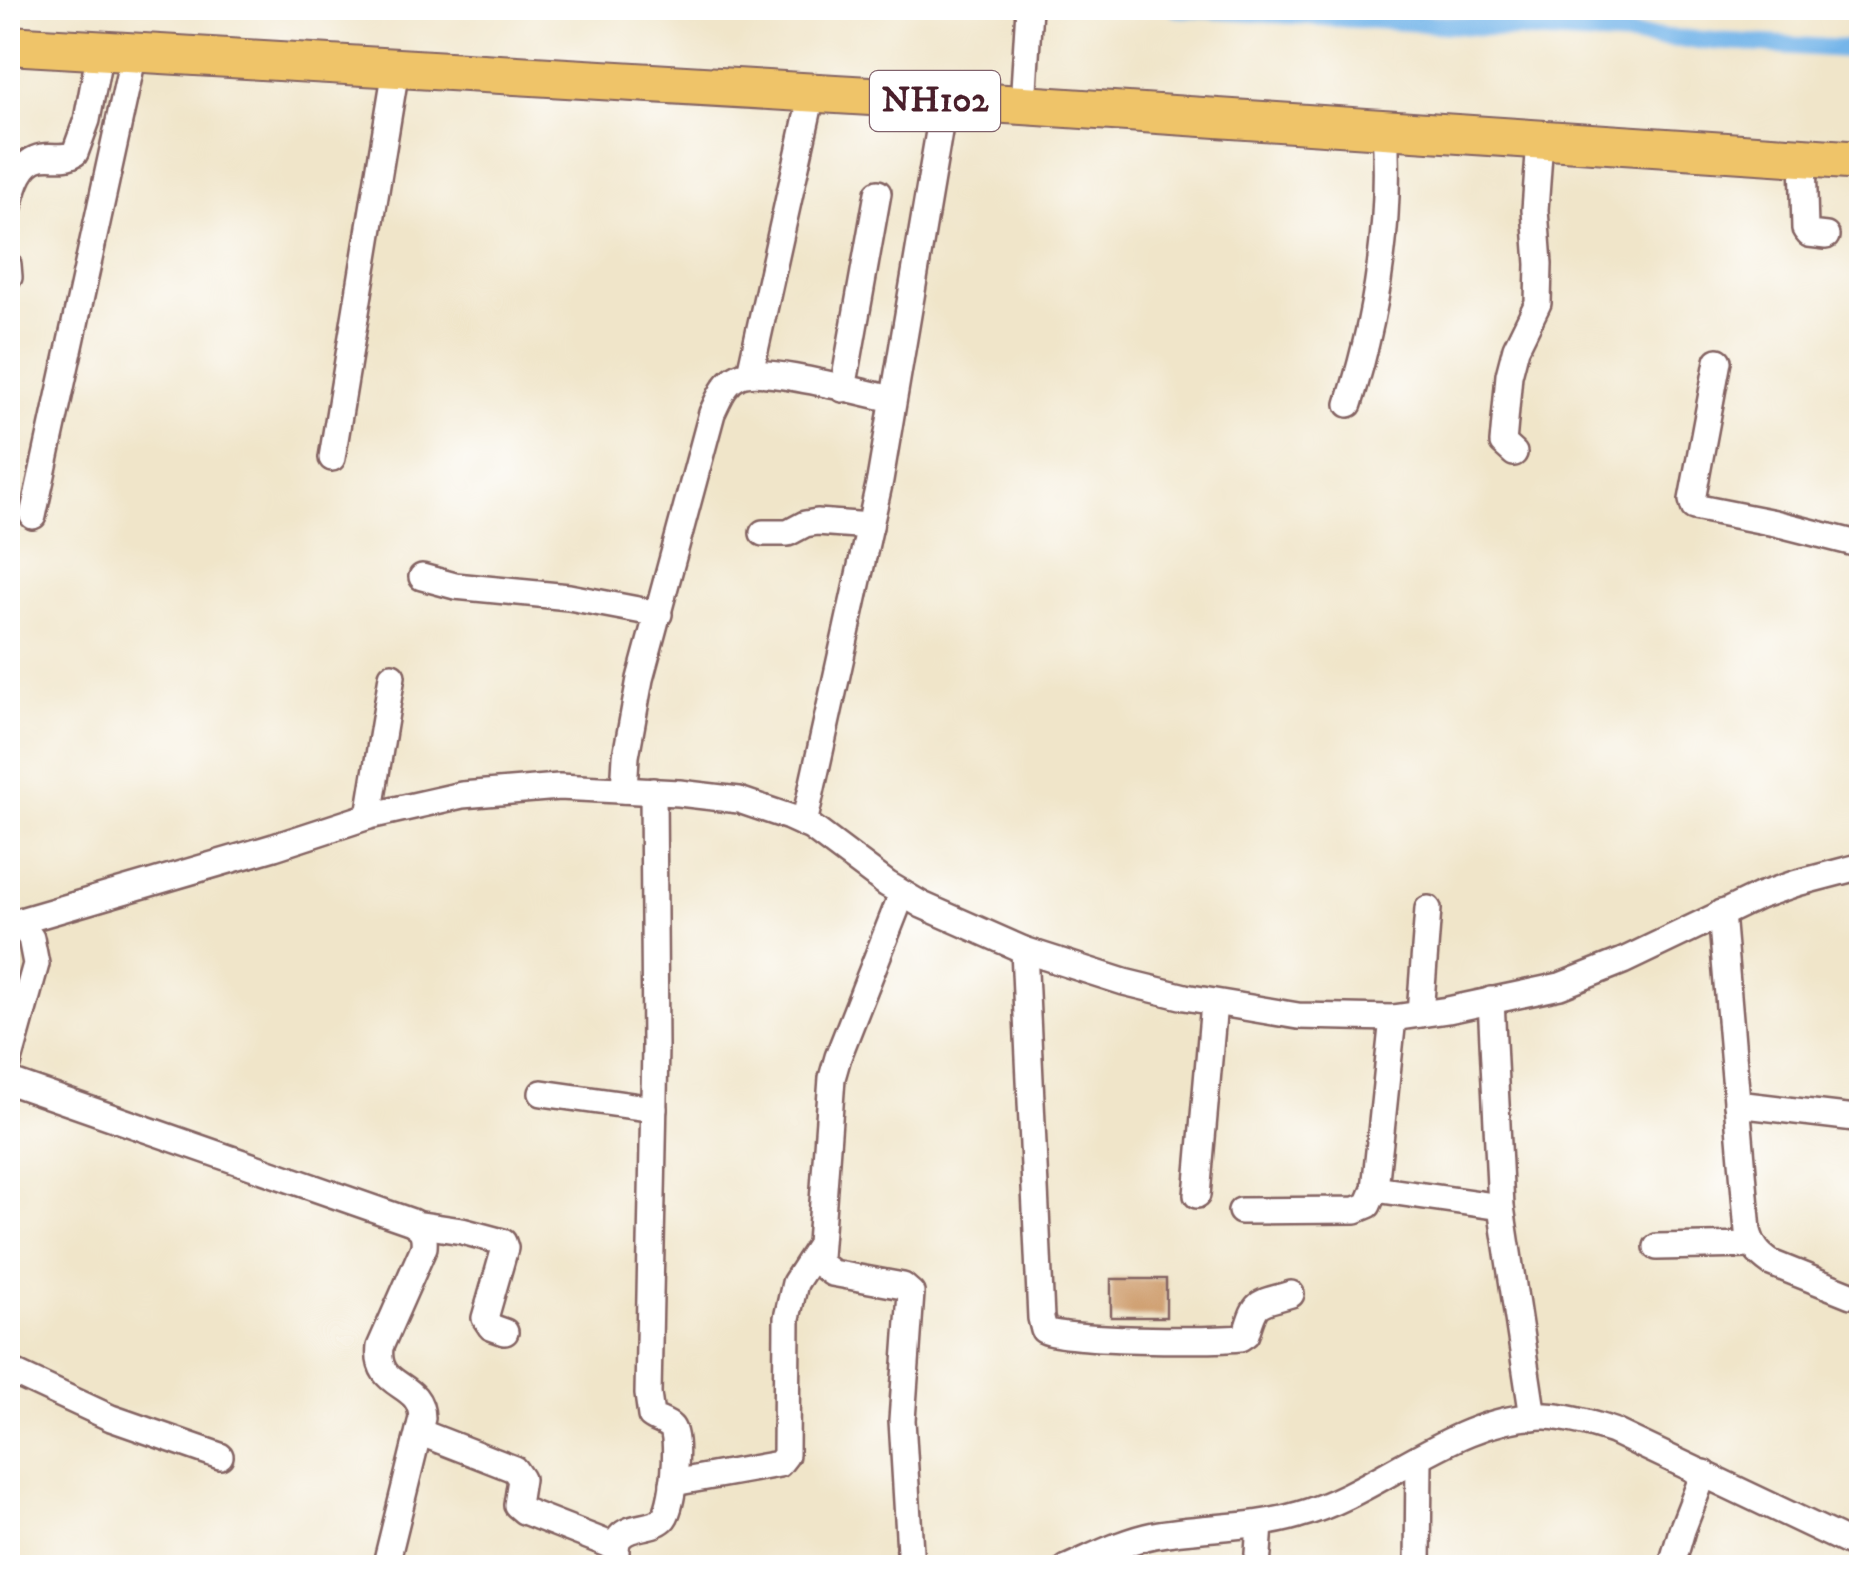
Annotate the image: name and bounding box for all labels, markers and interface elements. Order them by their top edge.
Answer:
road number: NH102 [870,71,1000,131]

